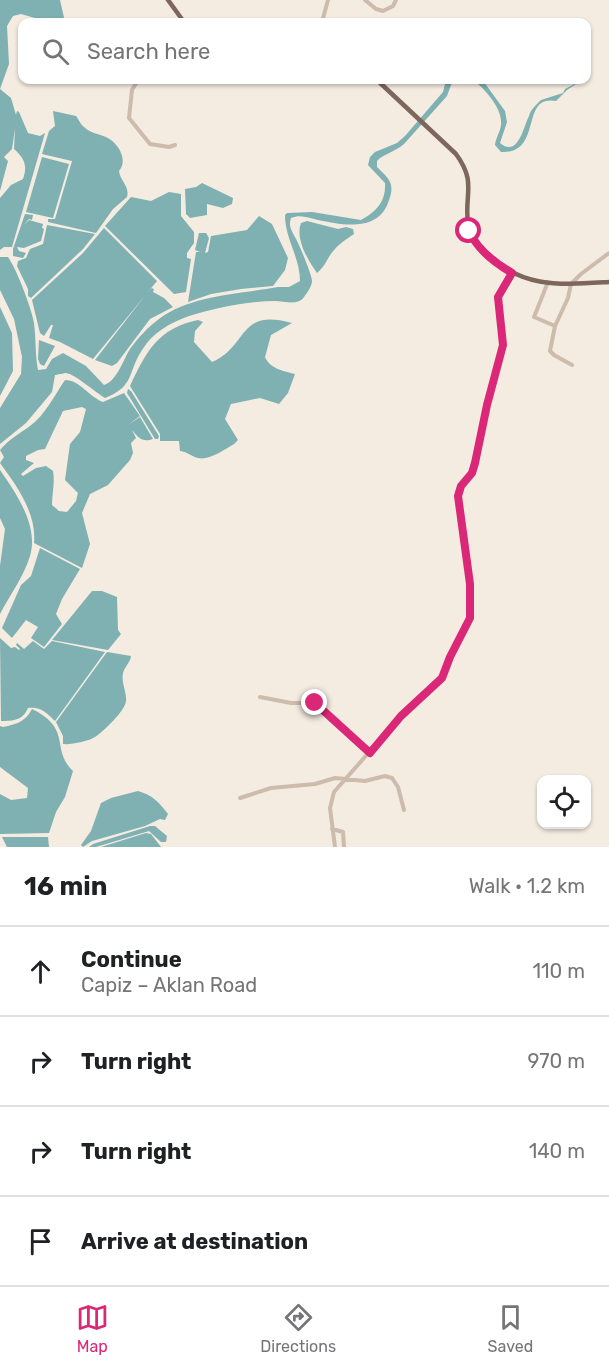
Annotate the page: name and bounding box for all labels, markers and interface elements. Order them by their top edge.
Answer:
search box [18,18,591,84]
icon: search [39,35,72,68]
text: Search here [87,38,210,65]
route start [455,217,481,243]
route end [301,689,327,715]
map controls [537,775,591,829]
button: locate [537,775,591,829]
text: 16 min [24,871,107,902]
text: Walk · 1.2 km [469,874,585,898]
text: Continue [81,946,182,973]
icon: ahead [24,955,57,988]
text: 110 m [533,959,585,983]
text: Capiz – Aklan Road [81,973,257,997]
icon: right [24,1045,57,1078]
text: Turn right [81,1048,191,1075]
text: 970 m [528,1049,585,1073]
icon: right [24,1135,57,1168]
text: Turn right [81,1138,191,1165]
text: 140 m [529,1139,585,1163]
icon: arrive [24,1225,57,1258]
text: Arrive at destination [81,1228,308,1255]
tab: Map [76,1301,109,1356]
tab: Directions [260,1301,336,1356]
tab: Saved [488,1301,533,1356]

